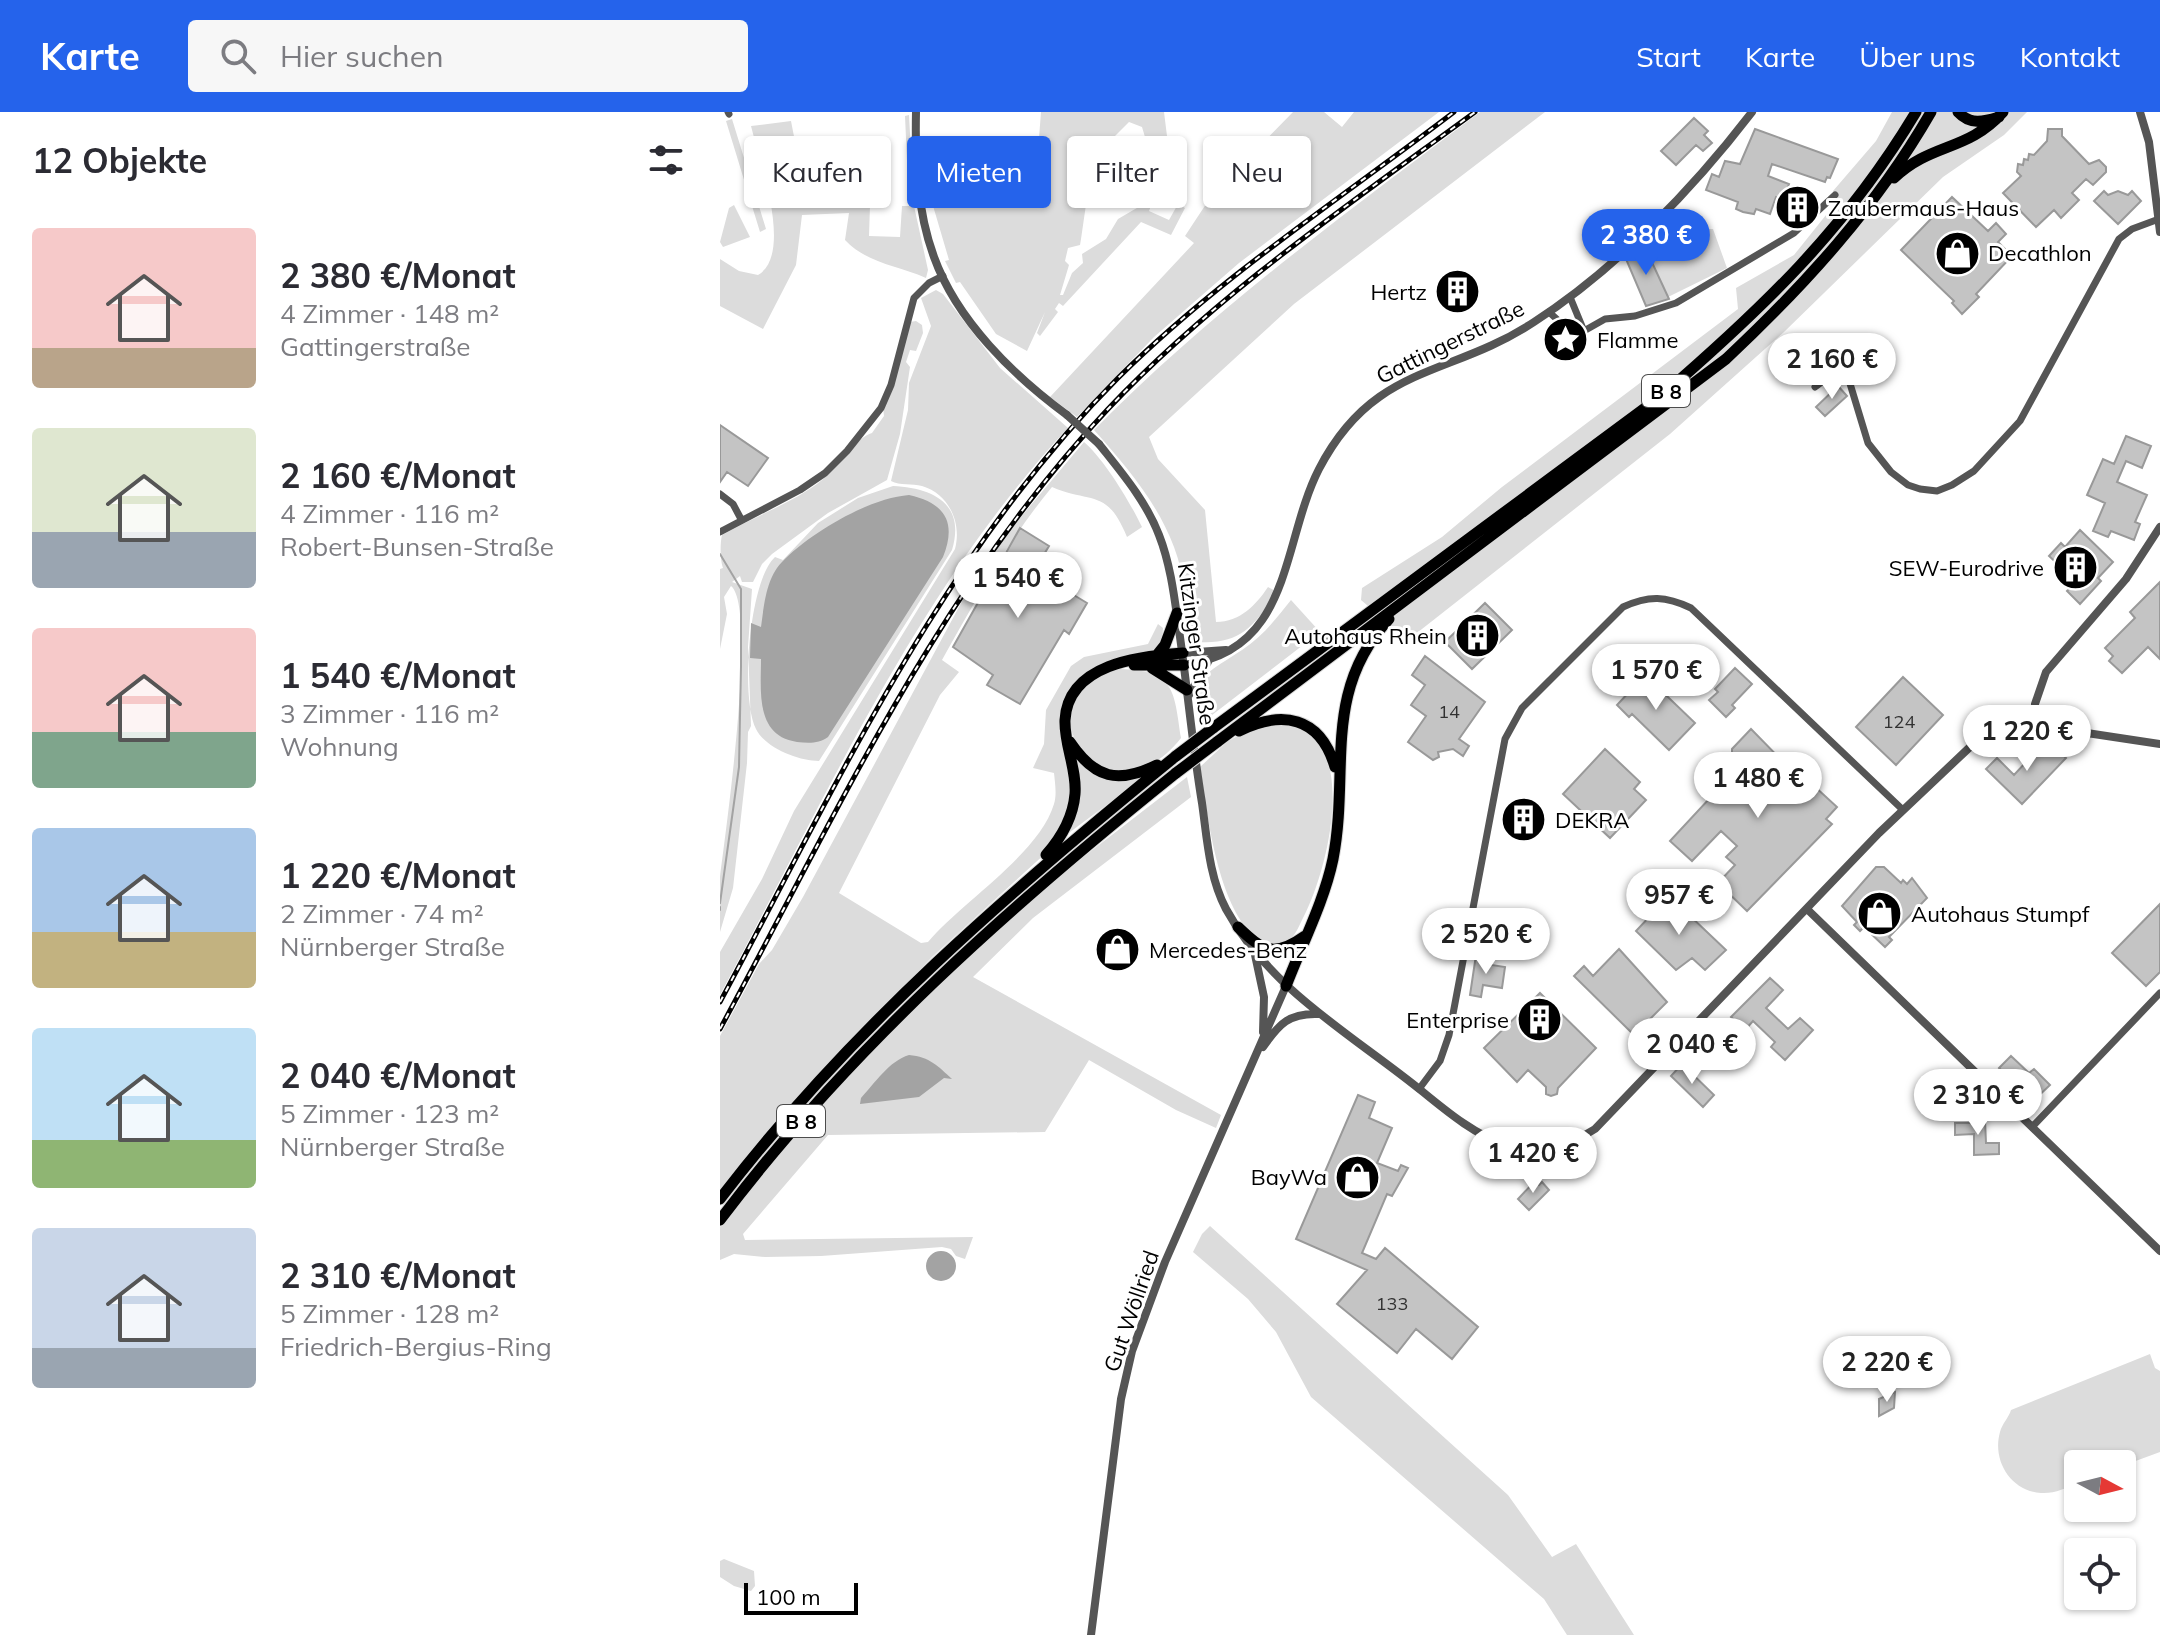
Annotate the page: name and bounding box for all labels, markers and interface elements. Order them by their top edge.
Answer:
search box [188,20,748,92]
text: Karte [40,32,140,80]
icon: search [216,34,260,78]
text: Hier suchen [280,37,444,75]
text: Start [1636,39,1701,74]
text: Karte [1745,39,1815,74]
text: Über uns [1859,39,1976,74]
text: Kontakt [2020,39,2120,74]
chip: Kaufen [744,136,891,208]
chip: Mieten [907,136,1051,208]
chip: Filter [1067,136,1187,208]
chip: Neu [1203,136,1311,208]
icon: filters [644,138,688,182]
text: 12 Objekte [32,139,207,182]
building icon: Zaubermaus-Haus [1773,184,1821,232]
place label: Zaubermaus-Haus [1828,194,2019,222]
pin: 2 380 € [1572,209,1720,277]
text: 2 380 € [1600,218,1692,251]
shop icon: Decathlon [1933,229,1981,277]
place label: Decathlon [1988,239,2092,267]
text: 2 380 €/Monat [280,254,516,297]
icon: home [96,260,192,356]
building icon: Hertz [1434,268,1482,316]
place label: Hertz [1370,278,1427,306]
street label: Gattingerstraße [1371,294,1529,390]
text: 4 Zimmer · 148 m² [280,297,499,330]
place icon: Flamme [1542,316,1590,364]
place label: Flamme [1597,326,1678,354]
text: Gattingerstraße [280,330,470,363]
pin: 2 160 € [1758,333,1906,401]
text: 2 160 € [1786,342,1878,375]
road number: B 8 [1642,375,1690,407]
text: 2 160 €/Monat [280,454,516,497]
icon: home [96,460,192,556]
text: 4 Zimmer · 116 m² [280,497,499,530]
text: Robert-Bunsen-Straße [280,530,554,563]
building icon: SEW-Eurodrive [2051,544,2099,592]
pin: 1 540 € [944,552,1092,620]
place label: SEW-Eurodrive [1889,554,2044,582]
text: 1 540 € [972,561,1064,594]
street label: Kitzinger Straße [1172,561,1222,727]
building icon: Autohaus Rhein [1454,612,1502,660]
place label: Autohaus Rhein [1284,622,1447,650]
pin: 1 570 € [1582,644,1730,712]
text: 1 570 € [1610,653,1702,686]
text: 1 540 €/Monat [280,654,516,697]
icon: home [96,660,192,756]
text: 3 Zimmer · 116 m² [280,697,499,730]
house number: 14 [1438,700,1460,723]
pin: 1 220 € [1953,705,2101,773]
house number: 124 [1883,710,1915,733]
text: 1 220 € [1981,714,2073,747]
text: Wohnung [280,730,399,763]
pin: 1 480 € [1684,752,1832,820]
text: 1 480 € [1712,761,1804,794]
building icon: DEKRA [1500,796,1548,844]
place label: DEKRA [1555,806,1629,834]
text: 1 220 €/Monat [280,854,516,897]
icon: home [96,860,192,956]
pin: 957 € [1623,869,1735,937]
text: 957 € [1644,878,1714,911]
shop icon: Autohaus Stumpf [1856,890,1904,938]
text: 2 Zimmer · 74 m² [280,897,484,930]
place label: Autohaus Stumpf [1911,900,2090,928]
pin: 2 520 € [1412,908,1560,976]
text: 2 520 € [1440,917,1532,950]
shop icon: Mercedes-Benz [1094,926,1142,974]
text: Nürnberger Straße [280,930,505,963]
place label: Mercedes-Benz [1149,936,1307,964]
building icon: Enterprise [1516,996,1564,1044]
place label: Enterprise [1406,1006,1509,1034]
pin: 2 040 € [1618,1018,1766,1086]
text: 2 040 € [1646,1027,1738,1060]
text: 2 040 €/Monat [280,1054,516,1097]
icon: home [96,1060,192,1156]
pin: 2 310 € [1904,1069,2052,1137]
text: 2 310 € [1932,1078,2024,1111]
text: 5 Zimmer · 123 m² [280,1097,499,1130]
road number: B 8 [777,1105,825,1137]
pin: 1 420 € [1459,1127,1607,1195]
text: Nürnberger Straße [280,1130,505,1163]
text: 1 420 € [1487,1136,1579,1169]
shop icon: BayWa [1334,1153,1382,1201]
place label: BayWa [1251,1163,1327,1191]
street label: Gut Wöllried [1097,1246,1165,1376]
text: 2 310 €/Monat [280,1254,516,1297]
icon: home [96,1260,192,1356]
house number: 133 [1376,1292,1408,1315]
text: 5 Zimmer · 128 m² [280,1297,499,1330]
text: Friedrich-Bergius-Ring [280,1330,552,1363]
pin: 2 220 € [1813,1336,1961,1404]
text: 2 220 € [1841,1345,1933,1378]
north arrow [2064,1450,2136,1522]
map controls [2064,1450,2136,1610]
button: locate [2064,1538,2136,1610]
scale bar [744,1579,858,1615]
text: 100 m [756,1583,821,1611]

